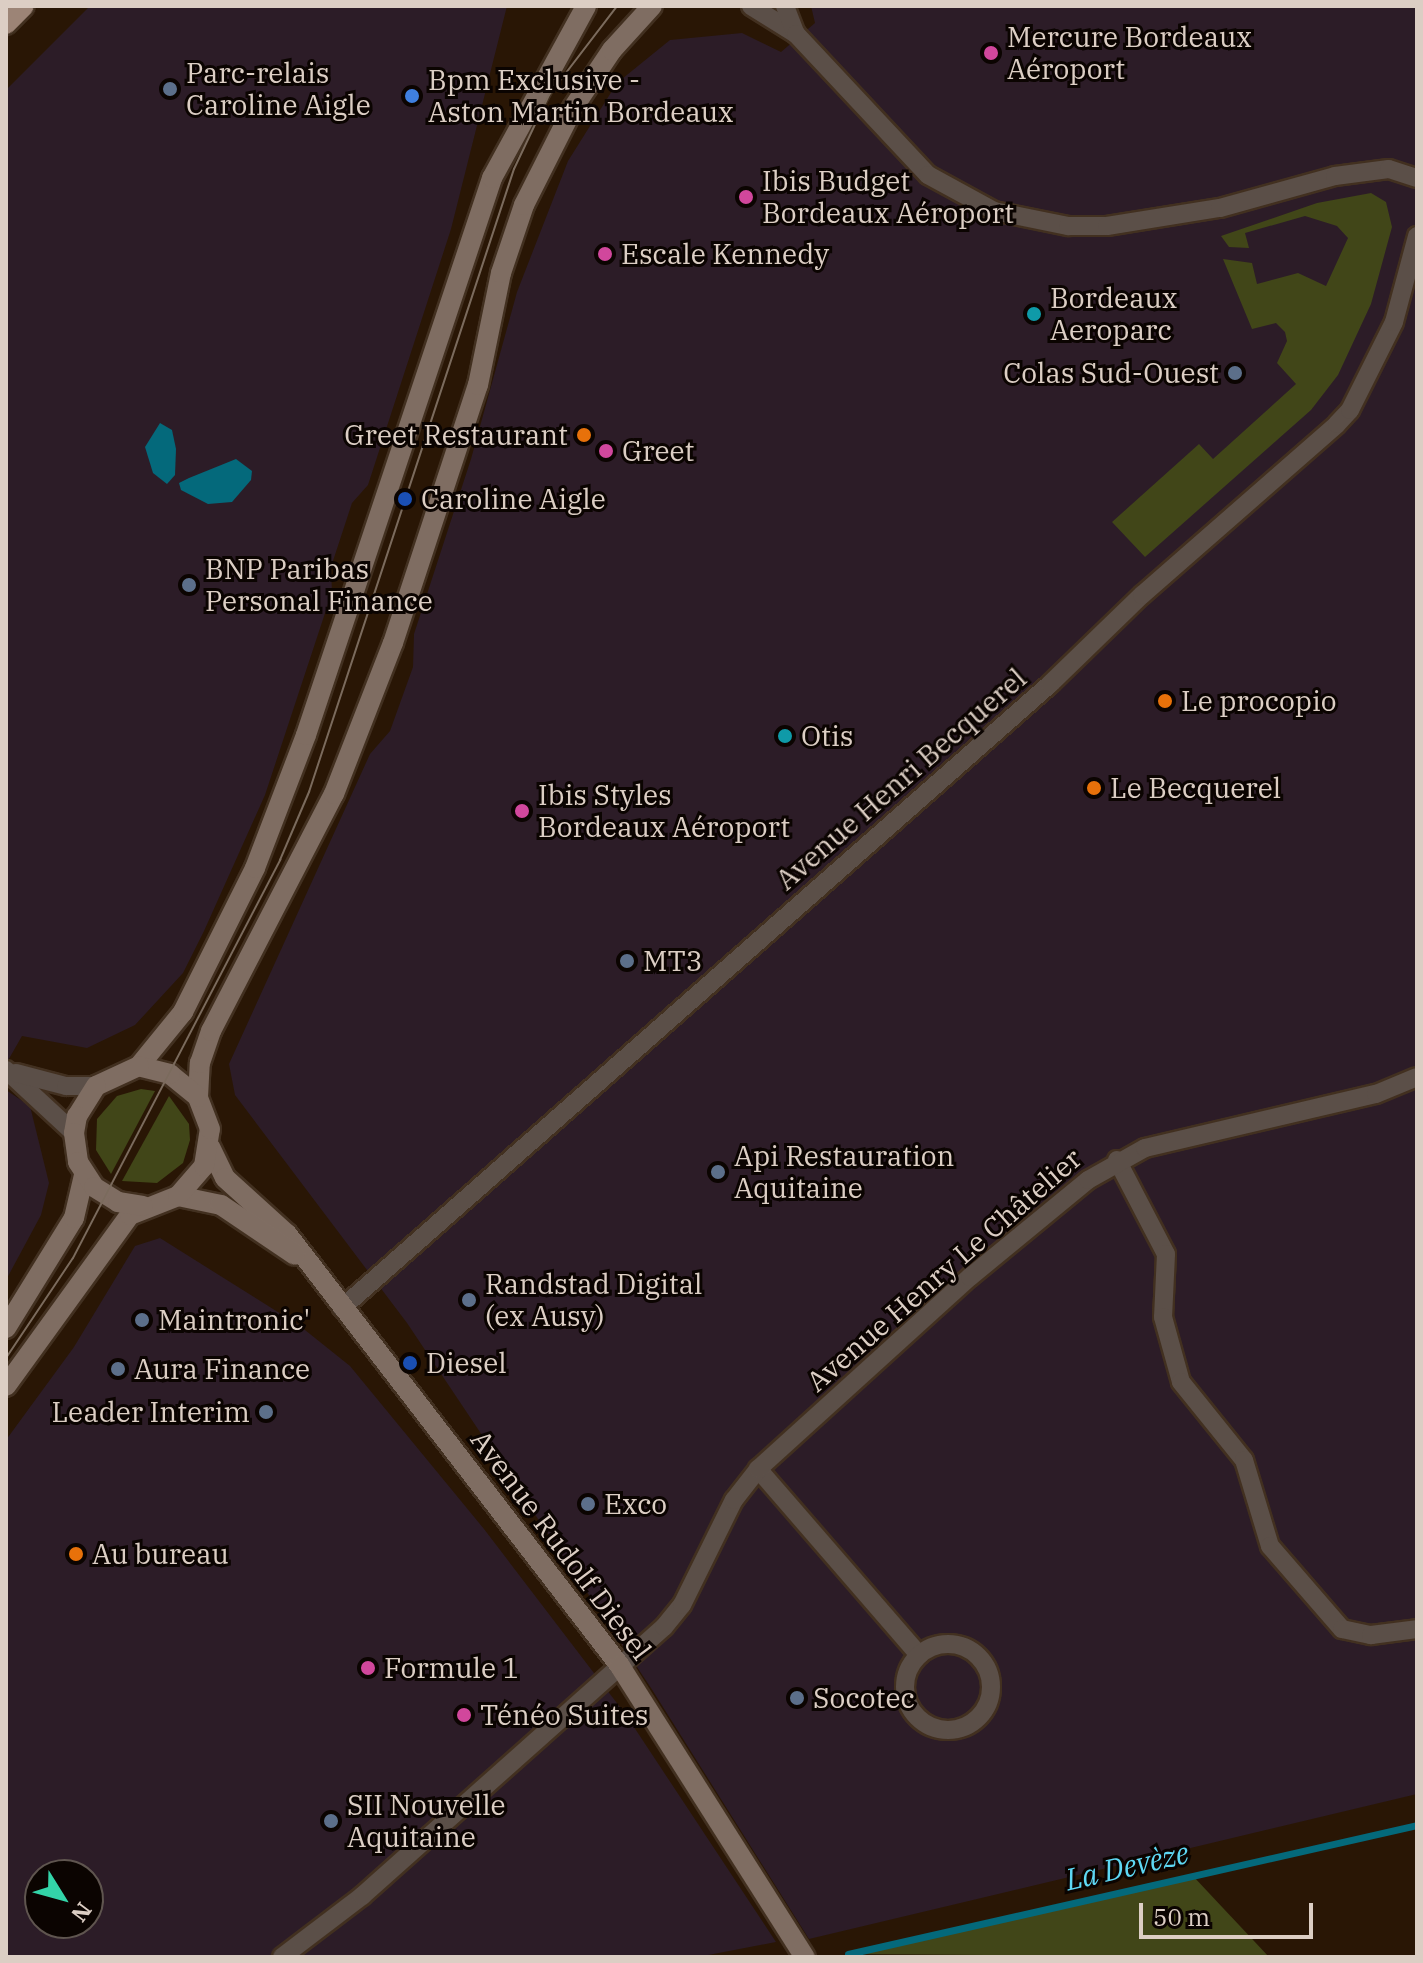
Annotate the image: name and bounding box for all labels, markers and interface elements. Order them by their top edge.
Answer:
place label: Mercure Bordeaux Aéroport [1007,20,1252,86]
marker: Mercure Bordeaux Aéroport [982,44,1000,62]
place label: Parc-relais Caroline Aigle [186,56,371,122]
place label: Bpm Exclusive - Aston Martin Bordeaux [428,63,734,129]
marker: Parc-relais Caroline Aigle [161,80,179,98]
marker: Bpm Exclusive - Aston Martin Bordeaux [403,87,421,105]
place label: Ibis Budget Bordeaux Aéroport [762,164,1014,230]
marker: Ibis Budget Bordeaux Aéroport [737,188,755,206]
place label: Escale Kennedy [621,237,829,271]
marker: Escale Kennedy [596,245,614,263]
place label: Bordeaux Aeroparc [1050,281,1177,347]
marker: Bordeaux Aeroparc [1025,305,1043,323]
place label: Colas Sud-Ouest [1003,356,1219,390]
marker: Colas Sud-Ouest [1226,364,1244,382]
place label: Greet Restaurant [344,418,568,452]
marker: Greet Restaurant [575,426,593,444]
place label: Greet [622,434,694,468]
marker: Greet [597,442,615,460]
place label: Caroline Aigle [421,482,606,516]
marker: Caroline Aigle [396,490,414,508]
place label: BNP Paribas Personal Finance [205,552,433,618]
marker: BNP Paribas Personal Finance [180,576,198,594]
street label: Avenue Henri Becquerel [769,661,1033,897]
place label: Le procopio [1181,684,1337,718]
marker: Le procopio [1156,692,1174,710]
place label: Otis [801,719,853,753]
marker: Otis [776,727,794,745]
place label: Le Becquerel [1110,771,1281,805]
place label: Ibis Styles Bordeaux Aéroport [538,778,790,844]
marker: Le Becquerel [1085,779,1103,797]
marker: Ibis Styles Bordeaux Aéroport [513,802,531,820]
place label: MT3 [643,944,702,978]
marker: MT3 [618,952,636,970]
place label: Api Restauration Aquitaine [734,1139,954,1205]
street label: Avenue Henry Le Châtelier [800,1142,1088,1398]
marker: Api Restauration Aquitaine [709,1163,727,1181]
place label: Randstad Digital (ex Ausy) [485,1267,702,1333]
marker: Randstad Digital (ex Ausy) [460,1291,478,1309]
place label: Maintronic' [158,1303,310,1337]
marker: Maintronic' [133,1311,151,1329]
place label: Diesel [426,1346,507,1380]
place label: Aura Finance [134,1352,310,1386]
marker: Diesel [401,1354,419,1372]
marker: Aura Finance [109,1360,127,1378]
place label: Leader Interim [51,1395,250,1429]
marker: Leader Interim [257,1403,275,1421]
street label: Avenue Rudolf Diesel [464,1424,658,1666]
place label: Exco [604,1487,667,1521]
marker: Exco [579,1495,597,1513]
place label: Au bureau [92,1537,229,1571]
marker: Au bureau [67,1545,85,1563]
place label: Formule 1 [384,1651,519,1685]
marker: Formule 1 [359,1659,377,1677]
place label: Socotec [813,1681,915,1715]
marker: Socotec [788,1689,806,1707]
place label: Ténéo Suites [480,1698,648,1732]
marker: Ténéo Suites [455,1706,473,1724]
place label: SII Nouvelle Aquitaine [347,1788,506,1854]
marker: SII Nouvelle Aquitaine [322,1812,340,1830]
water label: La Devèze [1062,1834,1192,1898]
north arrow [24,1859,104,1939]
scale bar [1143,1887,1317,1937]
text: N [65,1897,99,1928]
text: 50 m [1153,1901,1210,1933]

